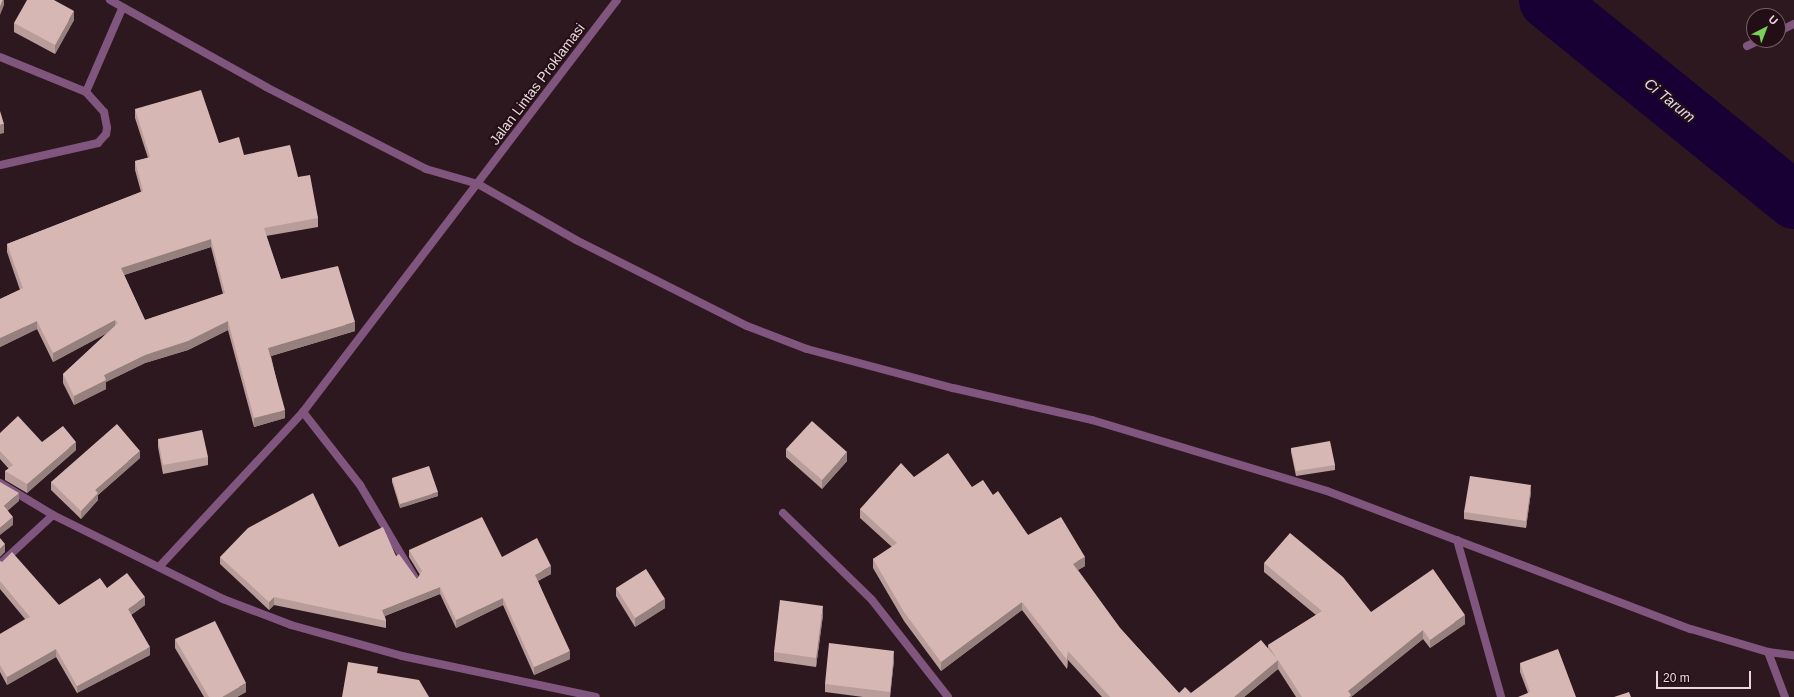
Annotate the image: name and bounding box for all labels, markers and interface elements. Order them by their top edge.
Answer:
north arrow [1746,8,1786,48]
text: U [1766,13,1780,27]
street label: Jalan Lintas Proklamasi [486,20,588,148]
water label: Ci Tarum [1641,74,1699,126]
scale bar [1658,663,1753,689]
text: 20 m [1663,671,1690,685]

